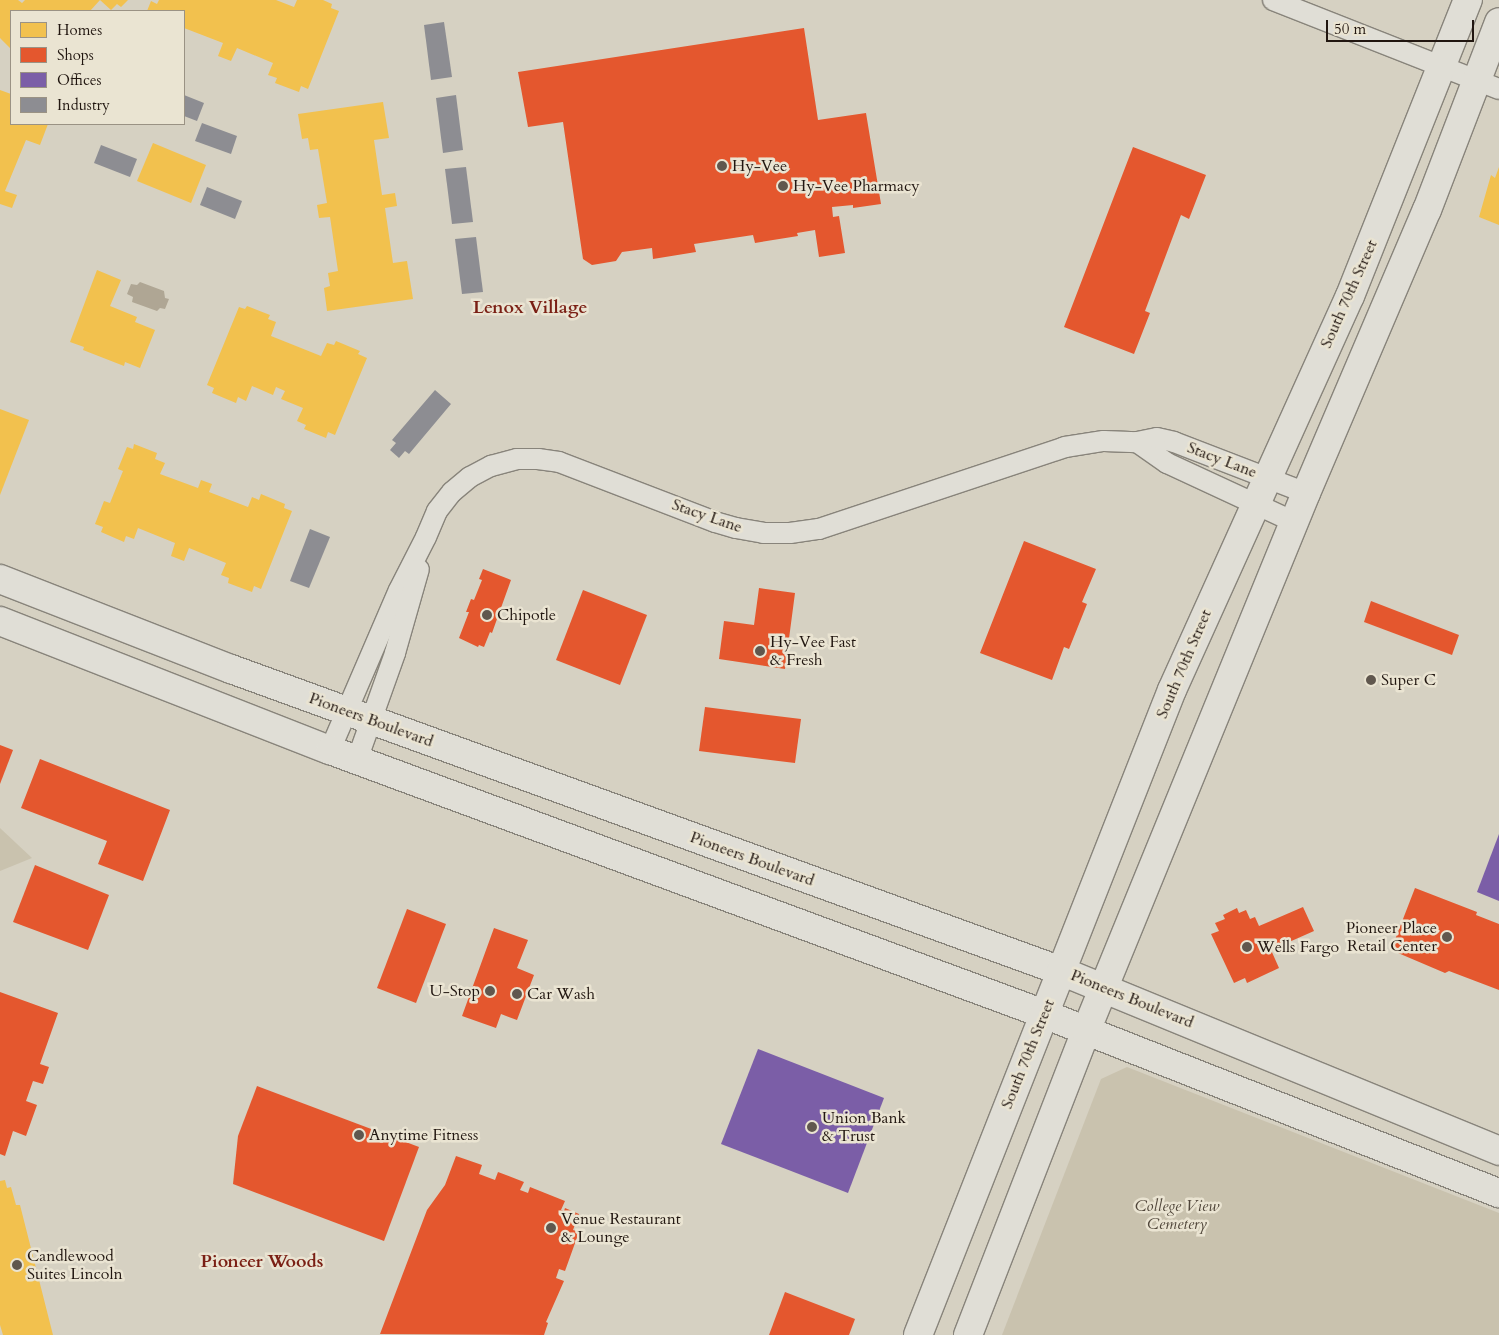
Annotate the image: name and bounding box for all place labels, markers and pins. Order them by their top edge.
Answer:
place label: Hy-Vee [732,156,787,176]
marker: Hy-Vee [716,160,728,172]
place label: Hy-Vee Pharmacy [793,176,920,196]
marker: Hy-Vee Pharmacy [777,180,789,192]
place label: Chipotle [497,605,556,625]
marker: Chipotle [481,609,493,621]
place label: Hy-Vee Fast & Fresh [770,632,856,670]
marker: Hy-Vee Fast & Fresh [754,645,766,657]
place label: Super C [1381,670,1436,690]
marker: Super C [1365,674,1377,686]
place label: Pioneer Place Retail Center [1346,918,1437,956]
marker: Pioneer Place Retail Center [1441,931,1453,943]
place label: Wells Fargo [1257,937,1339,957]
marker: Wells Fargo [1241,941,1253,953]
place label: U-Stop [430,981,480,1001]
place label: Car Wash [527,984,595,1004]
marker: U-Stop [484,985,496,997]
marker: Car Wash [511,988,523,1000]
place label: Union Bank & Trust [822,1108,906,1146]
marker: Union Bank & Trust [806,1121,818,1133]
place label: Anytime Fitness [369,1125,478,1145]
marker: Anytime Fitness [353,1129,365,1141]
place label: Venue Restaurant & Lounge [561,1209,681,1247]
marker: Venue Restaurant & Lounge [545,1222,557,1234]
place label: Candlewood Suites Lincoln [27,1246,123,1284]
marker: Candlewood Suites Lincoln [11,1259,23,1271]

